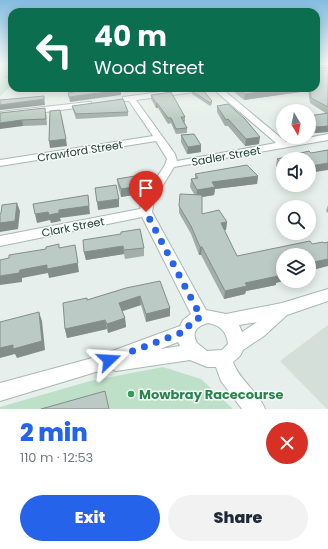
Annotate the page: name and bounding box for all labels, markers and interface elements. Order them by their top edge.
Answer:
text: 40 m [94,17,167,56]
icon: left [28,24,80,76]
text: Wood Street [94,55,204,80]
north arrow [276,104,316,144]
map controls [276,104,316,288]
street label: Crawford Street [36,136,124,166]
street label: Sadler Street [190,142,262,170]
button: sound [276,152,316,192]
pin [129,171,163,212]
icon: arrive [135,177,157,199]
button: search [276,200,316,240]
street label: Clark Street [40,213,106,241]
button: layers [276,248,316,288]
position arrow [88,339,130,381]
place label: Mowbray Racecourse [139,385,284,404]
marker: Mowbray Racecourse [126,389,136,399]
text: 2 min [20,416,88,449]
button: close [266,422,308,464]
text: 110 m · 12:53 [20,448,93,467]
button: Exit [20,495,160,541]
button: Share [168,495,308,541]

